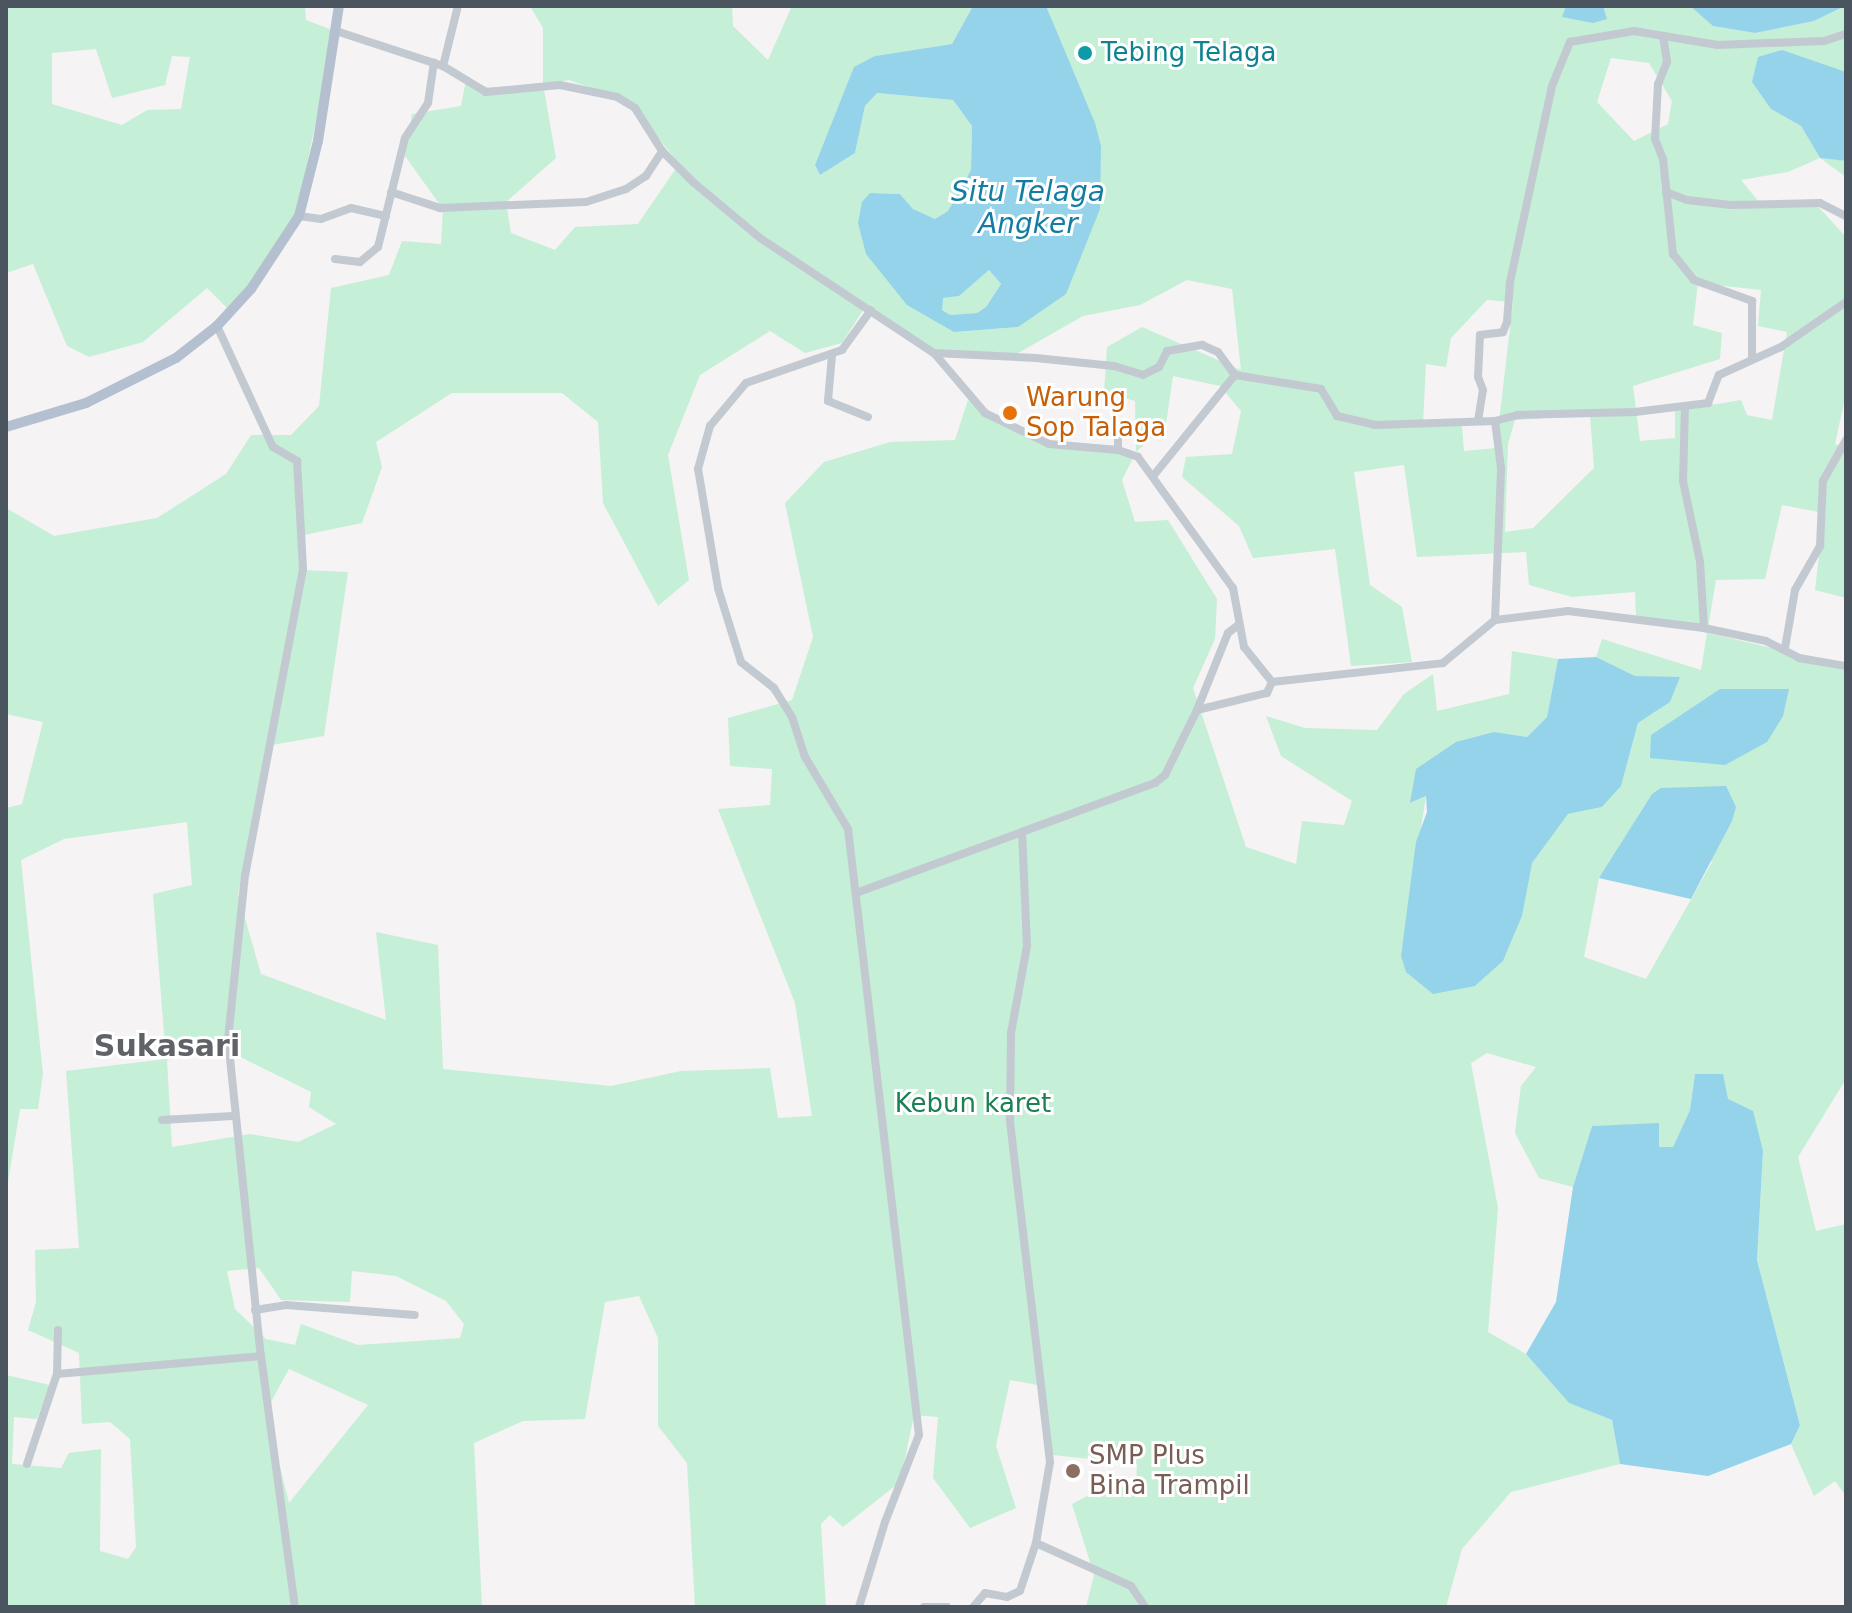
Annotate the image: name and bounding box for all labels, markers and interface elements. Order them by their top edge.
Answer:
place label: Tebing Telaga [1101,37,1276,69]
marker: Tebing Telaga [1076,44,1094,62]
water label: Situ Telaga Angker [951,175,1105,241]
place label: Warung Sop Talaga [1026,382,1166,444]
marker: Warung Sop Talaga [1001,404,1019,422]
district label: Sukasari [94,1028,240,1064]
park label: Kebun karet [895,1088,1051,1120]
place label: SMP Plus Bina Trampil [1089,1440,1250,1502]
marker: SMP Plus Bina Trampil [1064,1462,1082,1480]

